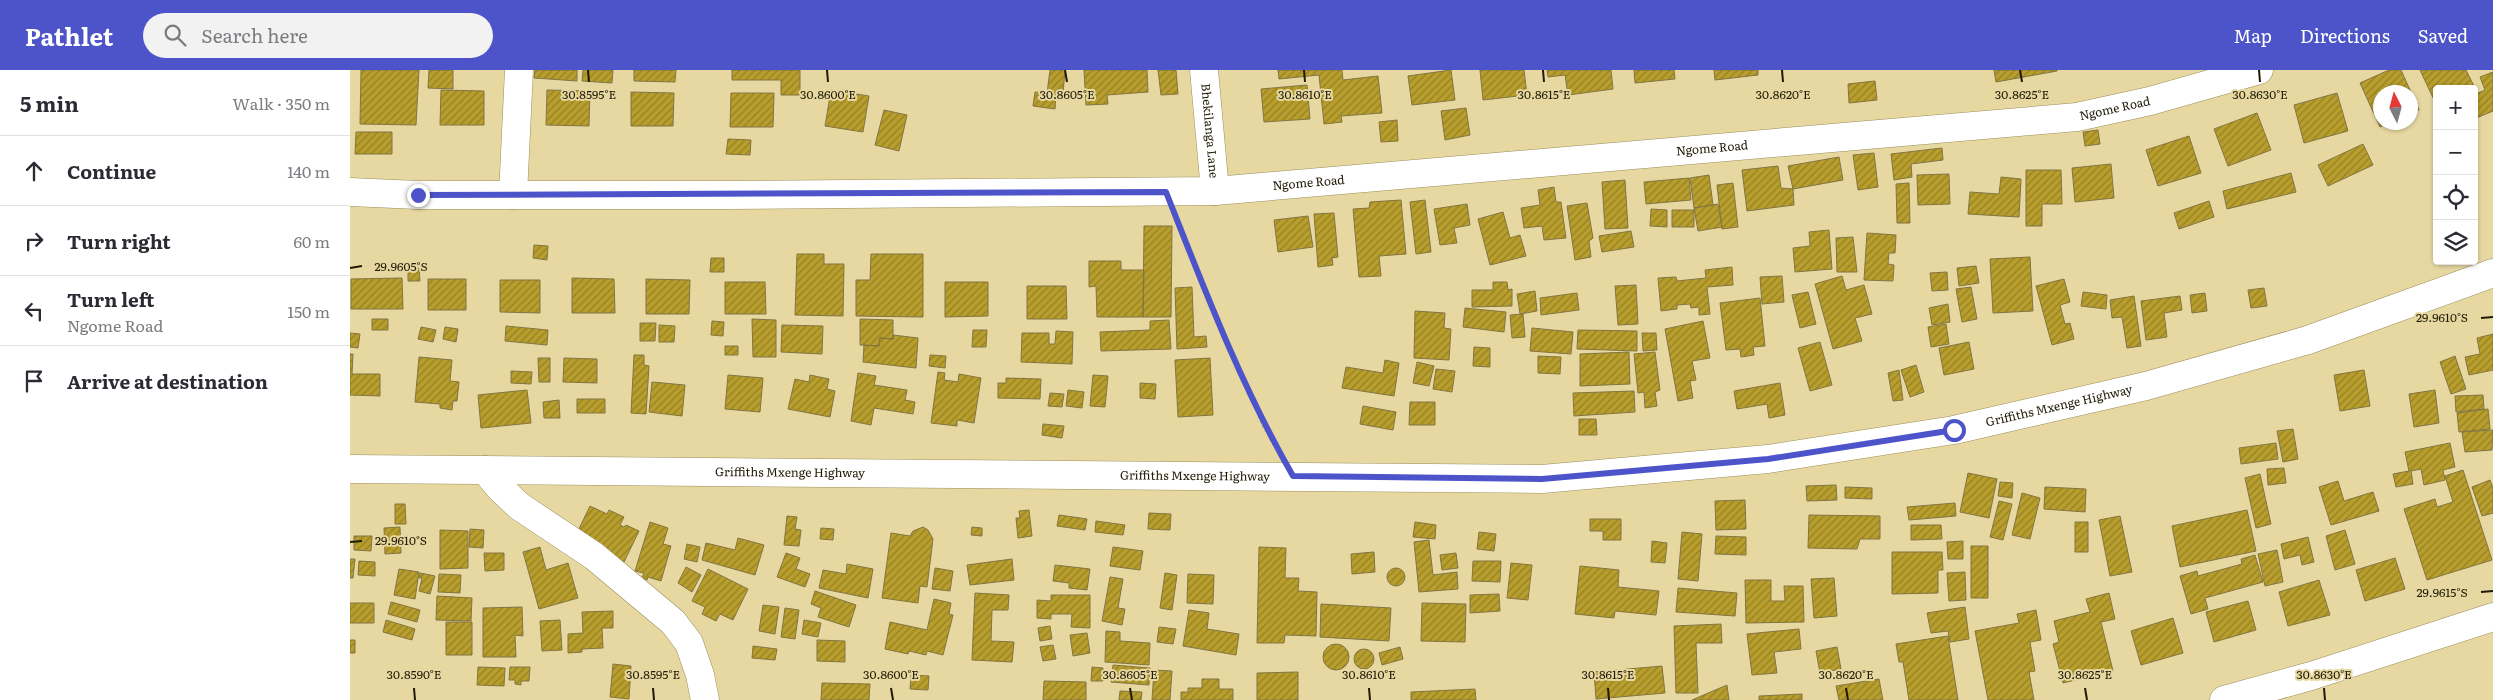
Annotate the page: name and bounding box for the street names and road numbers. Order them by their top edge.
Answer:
street label: Bhekilanga Lane [1197,82,1224,179]
street label: Ngome Road [2077,91,2152,124]
street label: Ngome Road [1675,135,1749,159]
street label: Ngome Road [1272,170,1346,194]
street label: Griffiths Mxenge Highway [1984,379,2134,430]
street label: Griffiths Mxenge Highway [715,462,865,481]
street label: Griffiths Mxenge Highway [1120,465,1270,485]

